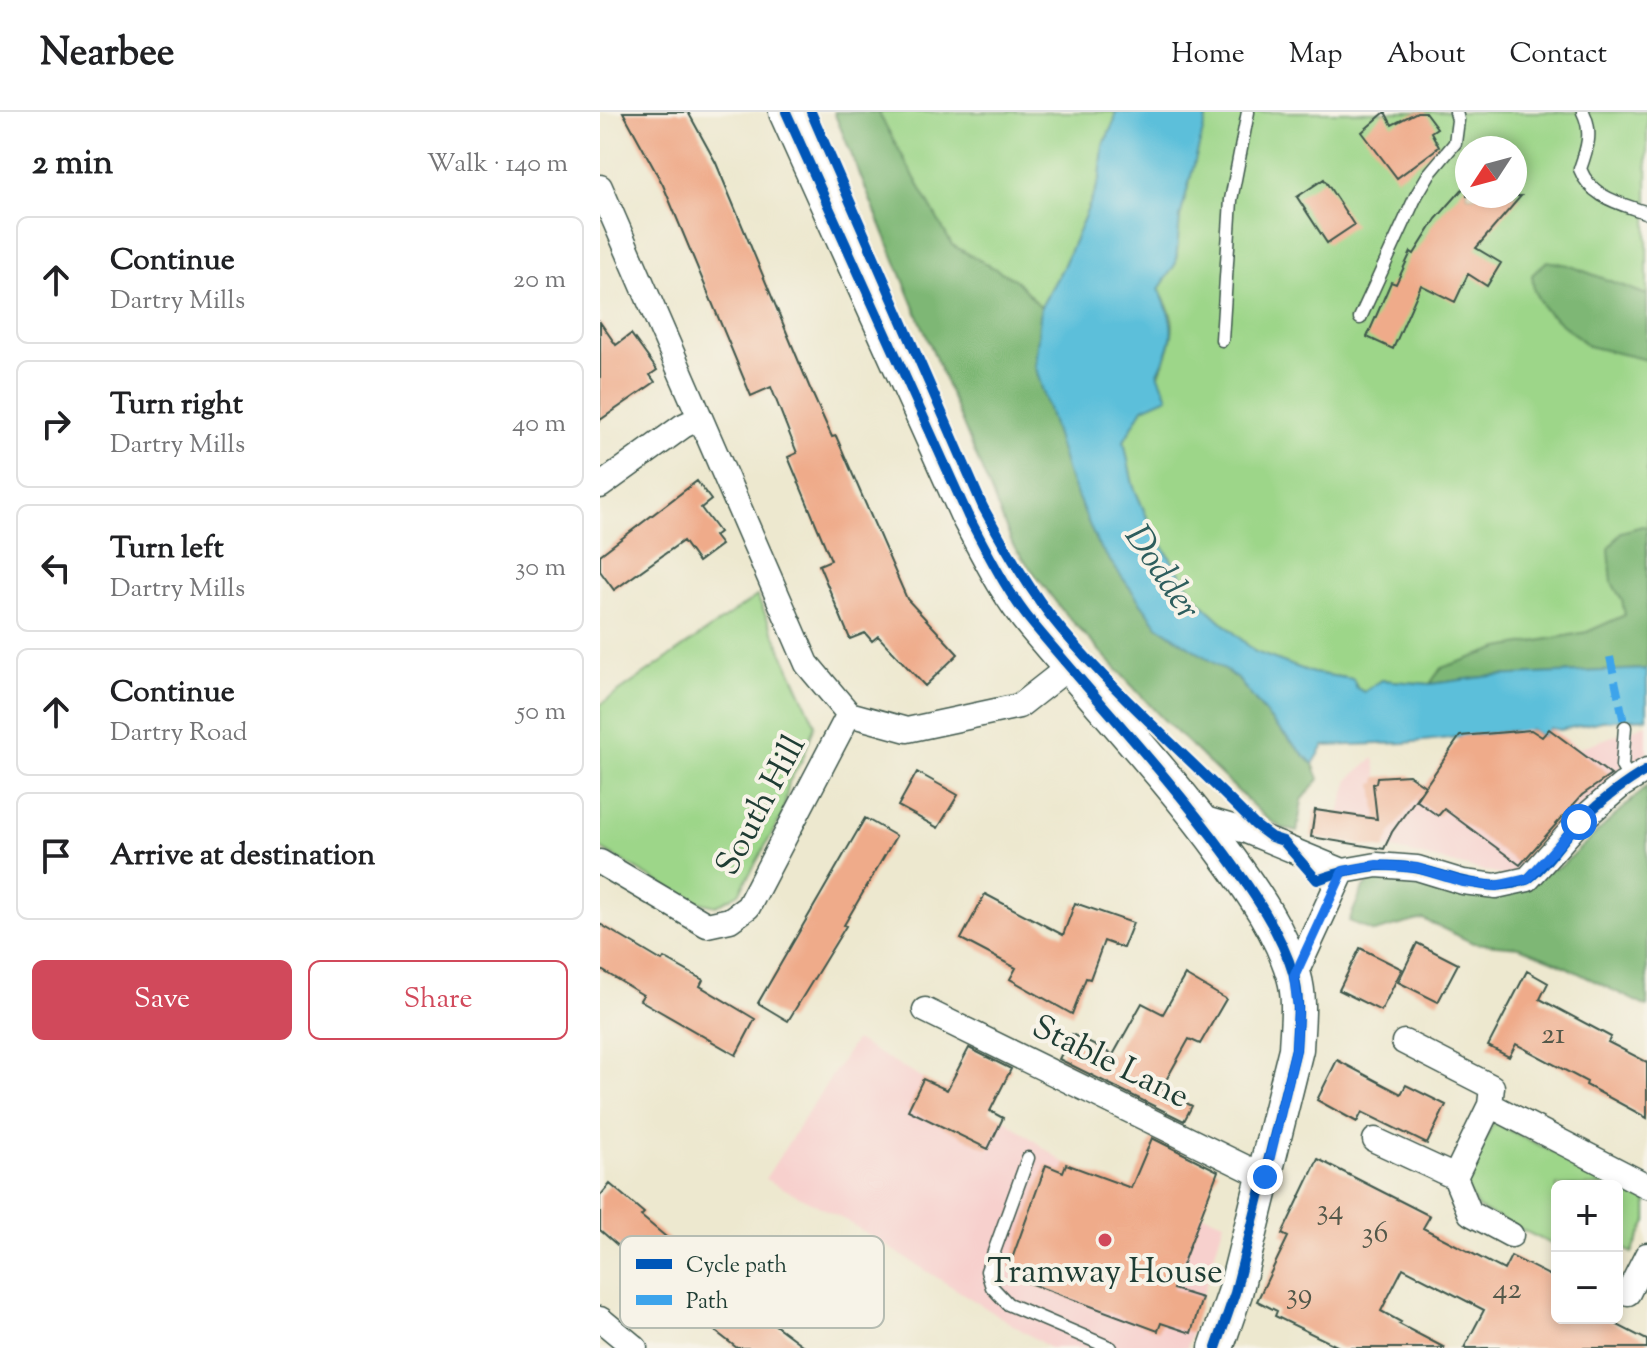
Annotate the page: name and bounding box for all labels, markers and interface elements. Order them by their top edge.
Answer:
text: Nearbee [40,28,175,82]
text: Home [1171,35,1245,75]
text: Map [1289,35,1343,75]
text: About [1387,35,1465,75]
text: Contact [1509,35,1607,75]
north arrow [1455,136,1527,208]
text: 2 min [32,140,113,189]
text: Walk · 140 m [427,146,568,183]
text: Continue [110,240,235,283]
icon: ahead [34,258,78,302]
text: 20 m [513,262,566,299]
text: Dartry Mills [110,283,245,320]
text: Turn right [110,384,243,427]
icon: right [34,402,78,446]
text: 40 m [512,406,566,443]
text: Dartry Mills [110,427,245,464]
water label: Dodder [1110,515,1212,631]
text: Turn left [110,528,224,571]
icon: left [34,546,78,590]
text: 30 m [515,550,566,587]
text: Dartry Mills [110,571,245,608]
text: Continue [110,672,235,715]
icon: ahead [34,690,78,734]
text: 50 m [516,694,566,731]
text: Dartry Road [110,715,248,752]
street label: South Hill [705,727,819,885]
route start [1561,804,1597,840]
icon: arrive [34,834,78,878]
text: Arrive at destination [110,835,375,878]
button: Save [32,960,292,1040]
button: Share [308,960,568,1040]
street label: Stable Lane [1023,1004,1197,1122]
house number: 21 [1541,1014,1565,1057]
route end [1247,1159,1283,1195]
map controls [1551,1180,1623,1324]
button: + [1551,1180,1623,1252]
house number: 34 [1316,1190,1344,1233]
house number: 36 [1362,1213,1388,1256]
marker: Tramway House [1096,1231,1114,1249]
legend [620,1236,884,1328]
place label: Tramway House [987,1249,1223,1298]
text: Cycle path [686,1251,787,1283]
button: − [1551,1252,1623,1324]
house number: 42 [1492,1269,1522,1312]
house number: 39 [1286,1274,1312,1317]
text: Path [686,1287,729,1319]

